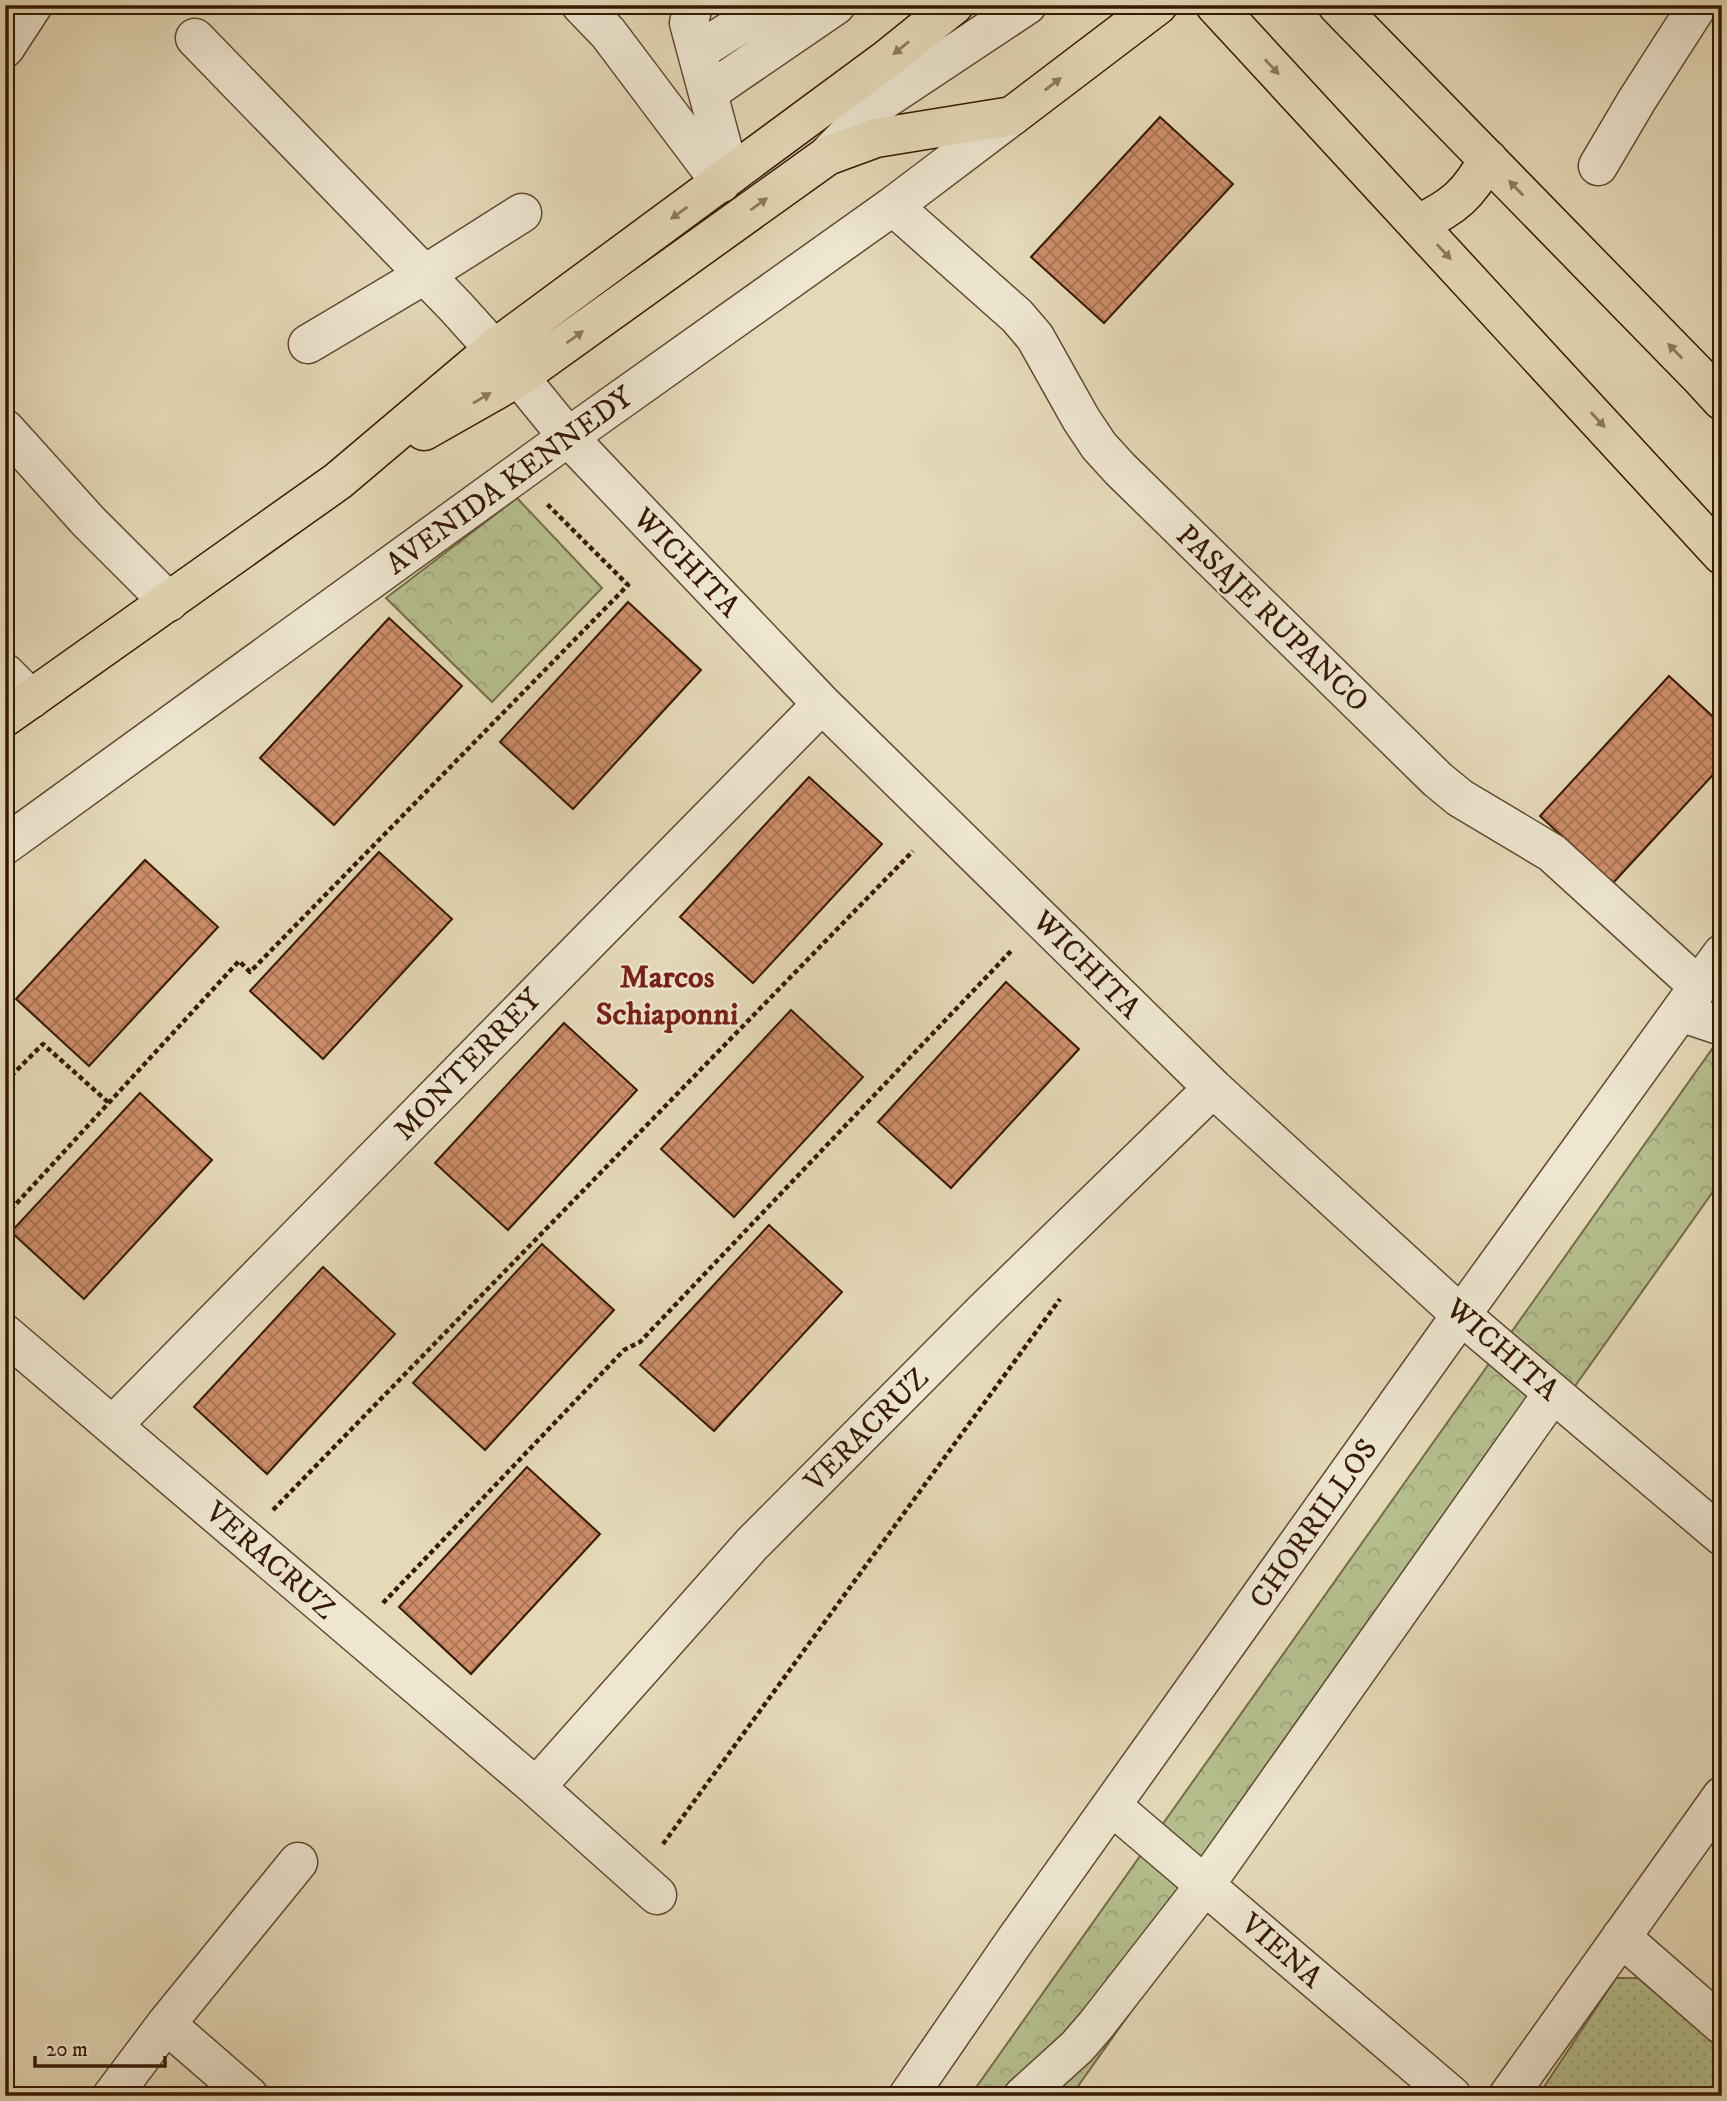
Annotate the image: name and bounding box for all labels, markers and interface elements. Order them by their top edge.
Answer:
one-way arrow [892,40,909,55]
one-way arrow [1264,58,1280,75]
one-way arrow [1044,76,1062,91]
one-way arrow [1508,180,1525,197]
one-way arrow [750,197,768,211]
one-way arrow [670,206,688,220]
one-way arrow [1435,243,1451,260]
one-way arrow [565,330,584,344]
one-way arrow [1668,343,1684,360]
street label: AVENIDA KENNEDY [379,379,642,583]
one-way arrow [472,392,491,404]
one-way arrow [1589,411,1605,428]
street label: WICHITA [624,500,748,626]
street label: PASAJE RUPANCO [1168,518,1376,721]
street label: WICHITA [1023,902,1148,1028]
district label: Marcos Schiaponni [596,958,738,1035]
street label: MONTERREY [386,981,550,1149]
street label: WICHITA [1437,1290,1567,1410]
street label: VERACRUZ [796,1360,937,1501]
street label: CHORRILLOS [1242,1432,1386,1616]
street label: VERACRUZ [196,1494,343,1628]
street label: VIENA [1232,1905,1330,1997]
scale bar [35,2024,164,2068]
text: 20 m [46,2037,88,2063]

